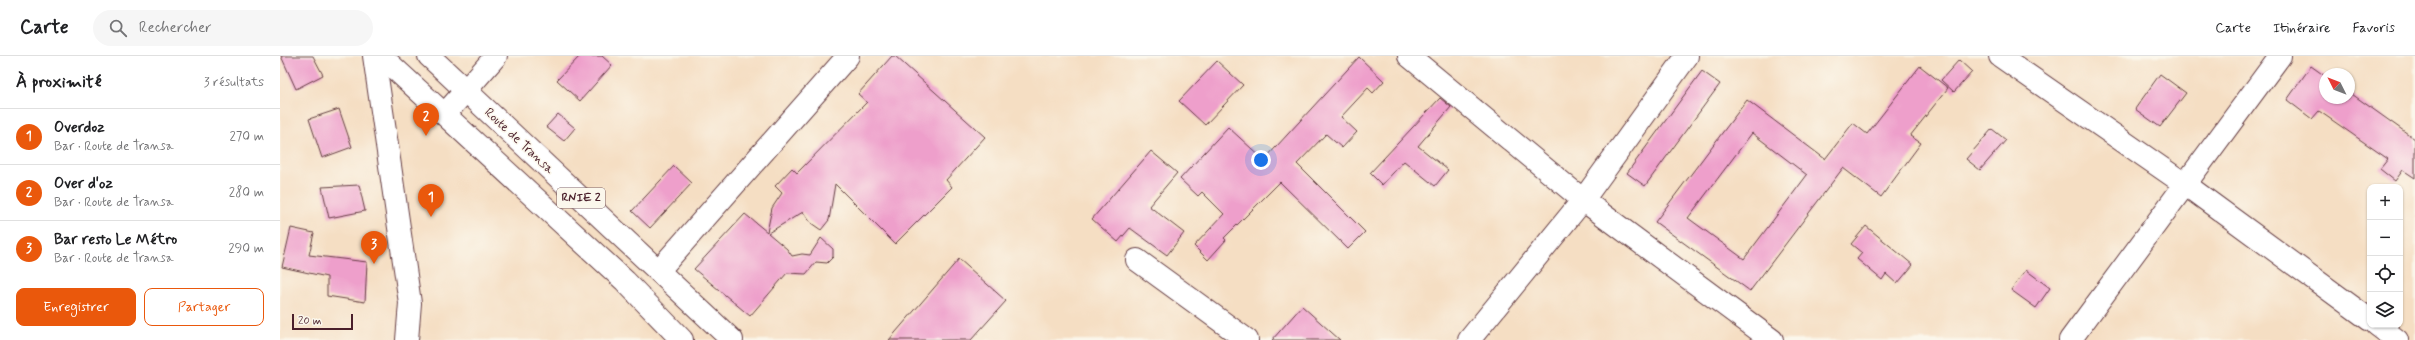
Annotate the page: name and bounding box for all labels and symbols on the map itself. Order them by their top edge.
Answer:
north arrow [2319,68,2355,104]
pin: 2 [413,103,439,136]
street label: Route de Transa [481,104,558,178]
your location [1251,150,1271,170]
pin: 1 [418,184,444,217]
road number: RNIE 2 [557,188,605,208]
pin: 3 [361,231,387,264]
scale bar [292,312,353,331]

